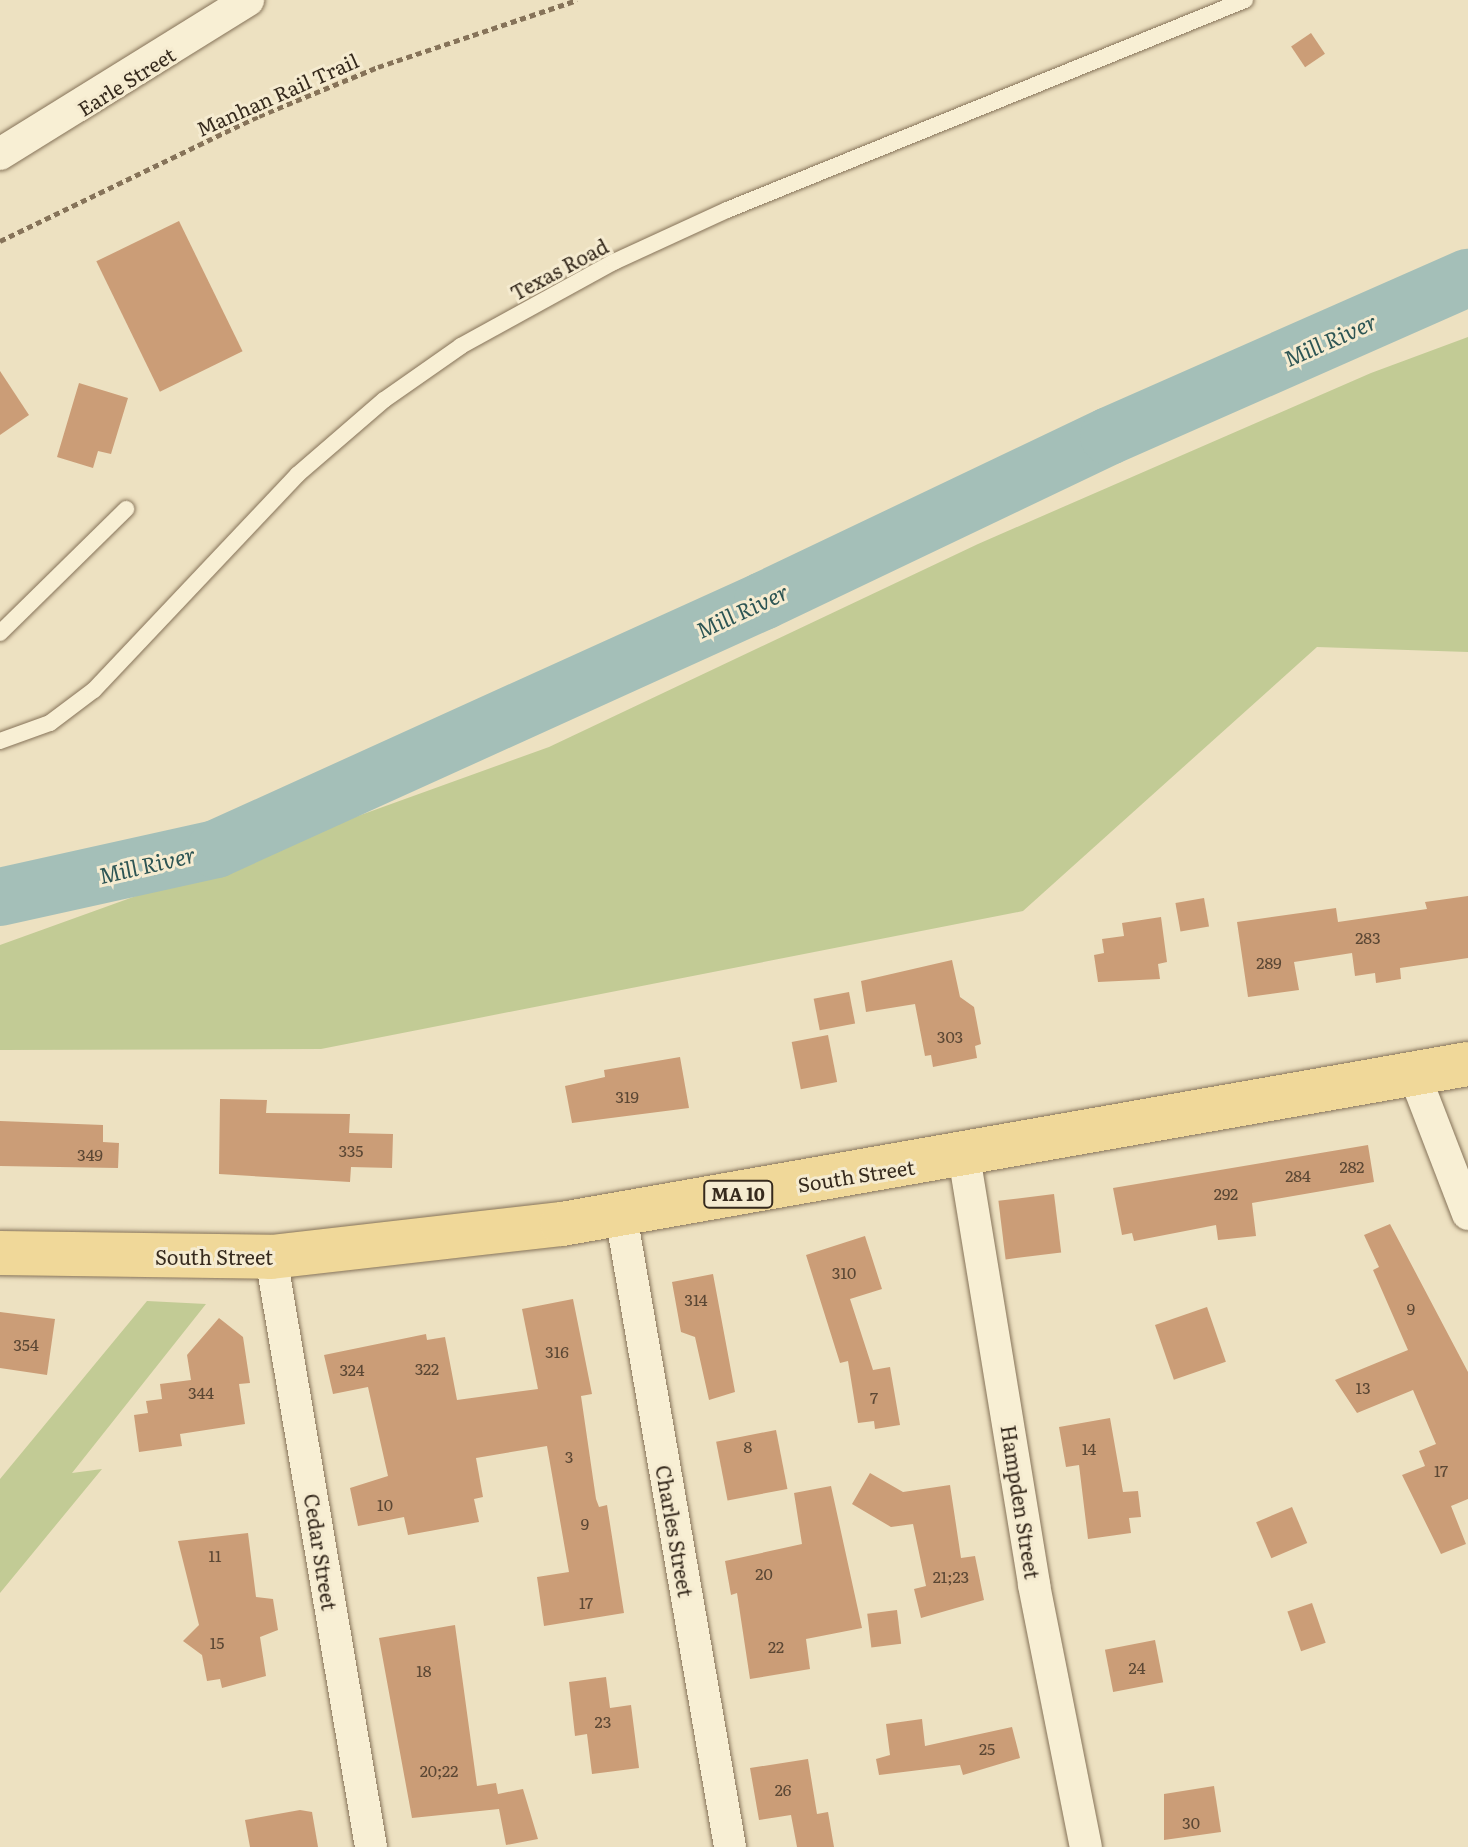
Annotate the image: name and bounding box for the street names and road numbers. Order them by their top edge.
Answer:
street label: Earle Street [73,42,179,120]
street label: Manhan Rail Trail [192,48,362,140]
street label: Texas Road [506,233,612,305]
street label: South Street [796,1154,916,1196]
road number: MA 10 [702,1180,774,1208]
street label: South Street [155,1244,273,1268]
street label: Hampden Street [997,1423,1045,1581]
street label: Charles Street [652,1463,698,1599]
street label: Cedar Street [300,1492,342,1612]

